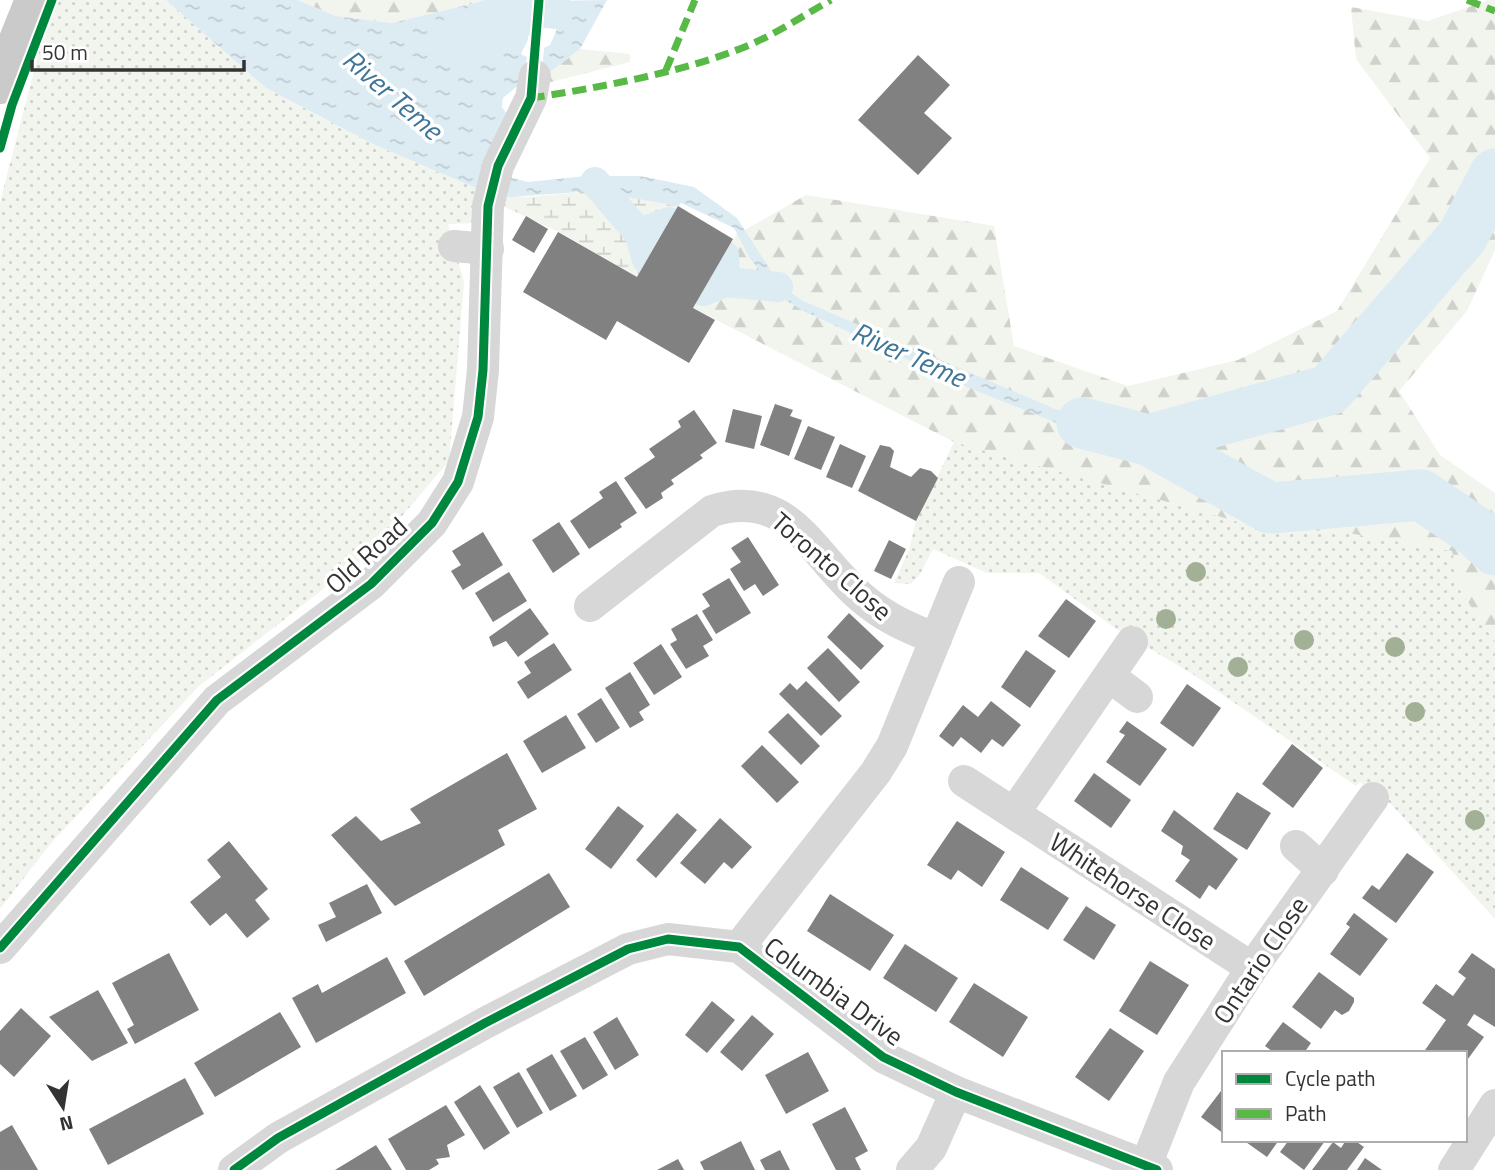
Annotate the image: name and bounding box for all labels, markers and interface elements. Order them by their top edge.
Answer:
scale bar [32,28,243,72]
text: 50 m [42,36,88,68]
water label: River Teme [333,38,454,151]
water label: River Teme [845,310,975,399]
street label: Toronto Close [763,502,901,630]
street label: Old Road [316,507,416,603]
street label: Whitehorse Close [1042,822,1224,960]
street label: Ontario Close [1203,888,1317,1032]
street label: Columbia Drive [756,927,912,1055]
legend [1222,1051,1467,1142]
text: Cycle path [1285,1062,1376,1094]
north arrow [28,1072,98,1142]
text: Path [1285,1097,1327,1129]
text: N [57,1109,76,1140]

